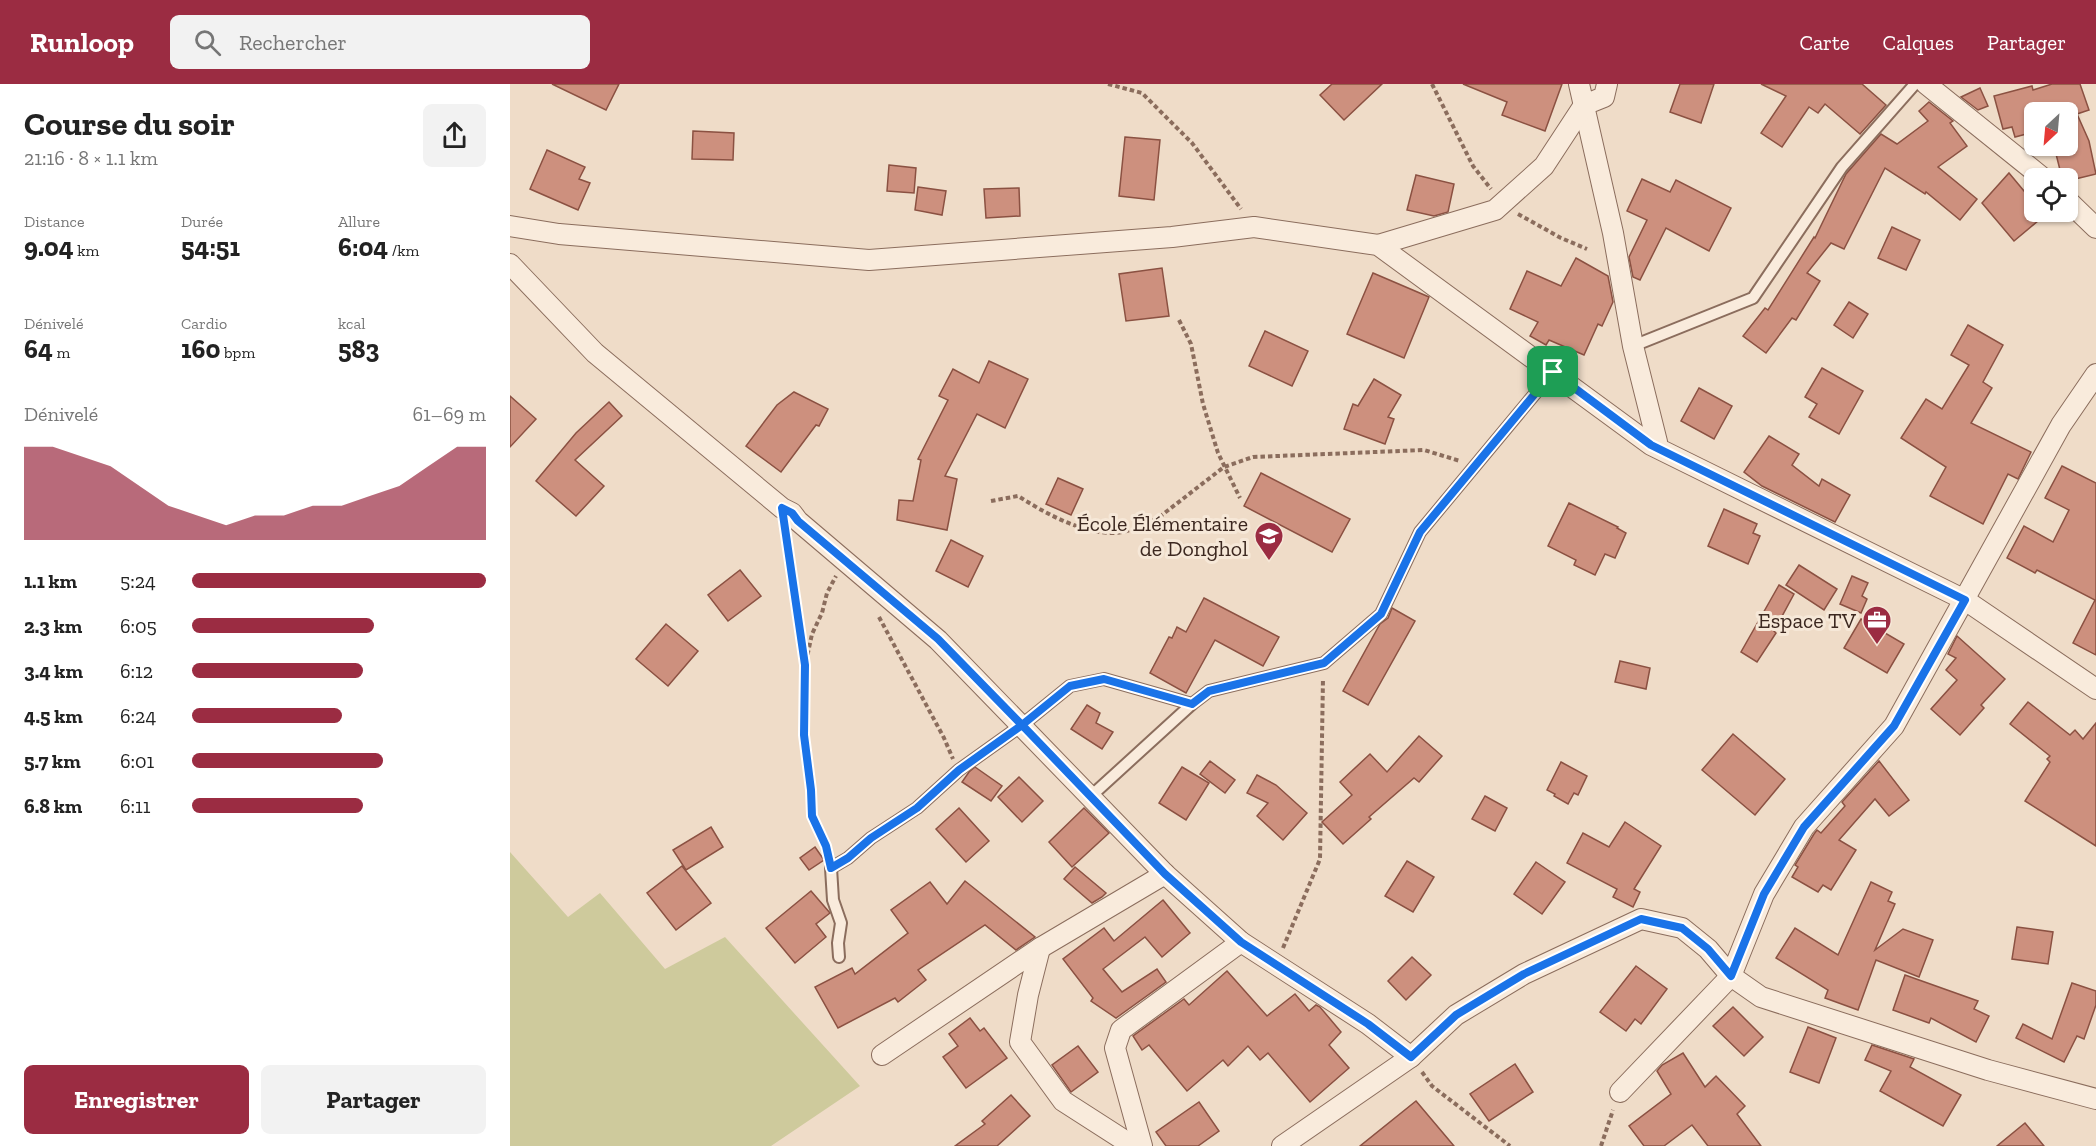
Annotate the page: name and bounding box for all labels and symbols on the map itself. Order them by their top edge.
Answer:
north arrow [2024,102,2078,156]
pin [1527,346,1578,397]
place label: École Élémentaire de Donghol [1077,510,1248,562]
school or university icon: École Élémentaire de Donghol [1253,520,1285,562]
office icon: Espace TV [1861,604,1893,646]
place label: Espace TV [1758,607,1857,634]

